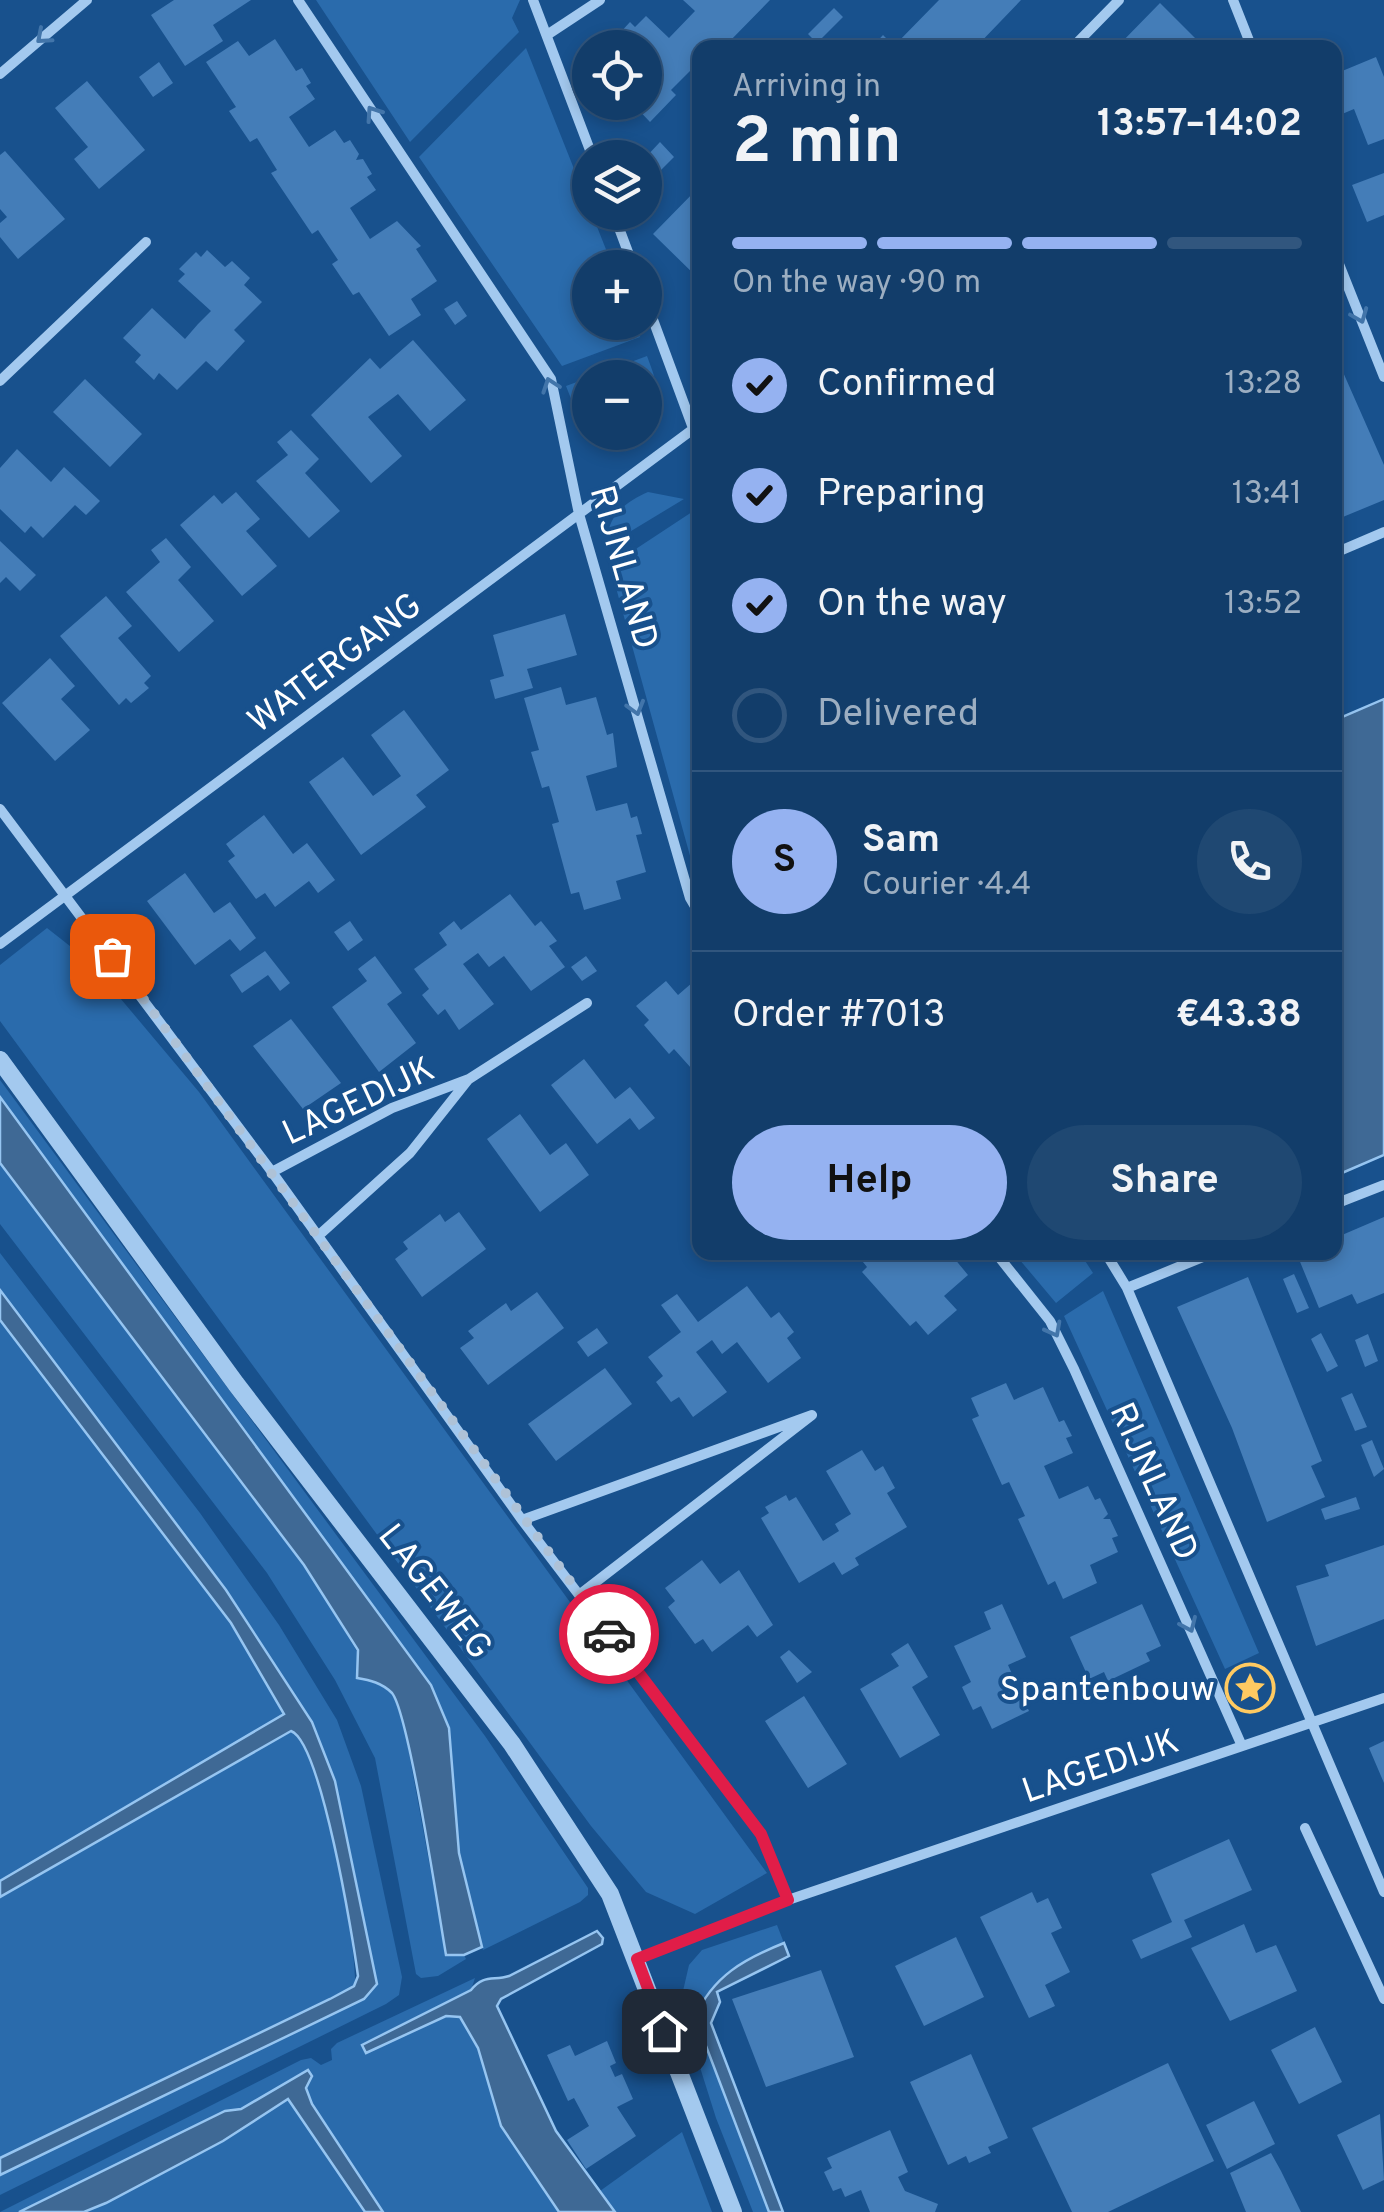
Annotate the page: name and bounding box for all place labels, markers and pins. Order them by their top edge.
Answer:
pin [70,914,155,999]
place icon: Spantenbouw [1224,1662,1276,1714]
place label: Spantenbouw [999,1669,1215,1713]
pin [622,1989,707,2074]

